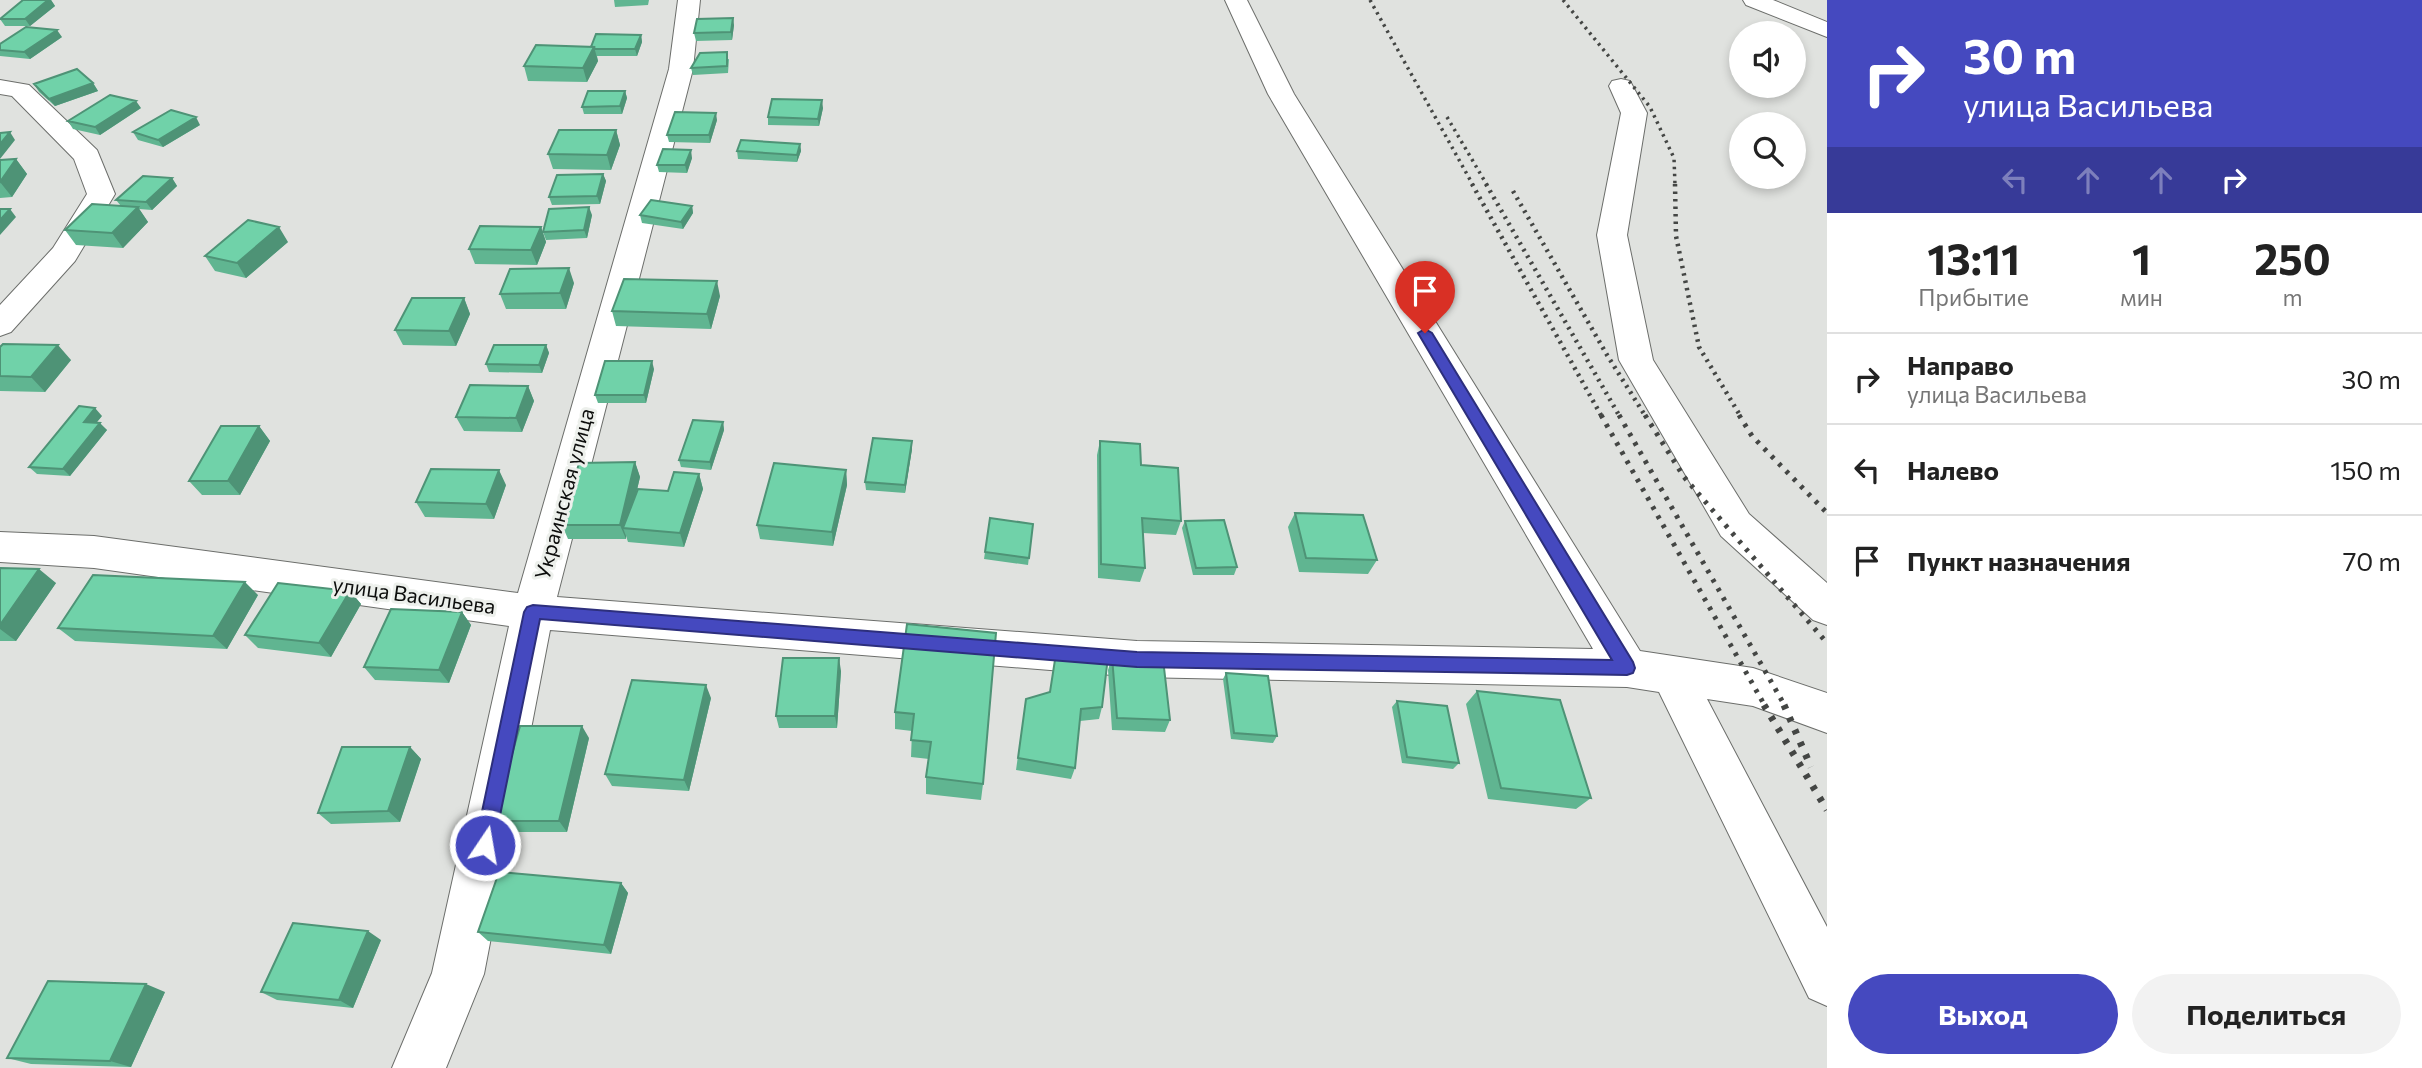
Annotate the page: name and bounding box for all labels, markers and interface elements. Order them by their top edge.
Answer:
map controls [1729,21,1806,189]
button: sound [1729,21,1806,98]
text: 30 m [1963,24,2076,84]
icon: right [1848,28,1939,119]
text: улица Васильева [1963,84,2213,124]
button: search [1729,112,1806,189]
icon: left [1996,161,2034,199]
icon: ahead [2069,161,2107,199]
icon: ahead [2142,161,2180,199]
icon: right [2215,161,2253,199]
text: 13:11 [1927,232,2020,284]
text: 1 [2132,232,2151,284]
text: 250 [2254,232,2331,284]
pin [1395,261,1455,333]
icon: arrive [1406,272,1444,310]
text: Прибытие [1918,283,2029,311]
text: мин [2120,283,2163,311]
text: m [2282,283,2303,311]
text: Направо [1907,349,2014,380]
icon: right [1848,360,1886,398]
text: 30 m [2342,363,2401,394]
text: улица Васильева [1907,380,2087,408]
street label: Украинская улица [529,405,598,582]
icon: left [1848,451,1886,489]
text: Налево [1907,454,1999,485]
text: 150 m [2330,454,2401,485]
icon: arrive [1848,542,1886,580]
text: Пункт назначения [1907,545,2131,576]
text: 70 m [2343,545,2401,576]
street label: улица Васильева [331,571,497,618]
position arrow [448,808,522,882]
button: Выход [1848,974,2118,1054]
button: Поделиться [2132,974,2401,1054]

